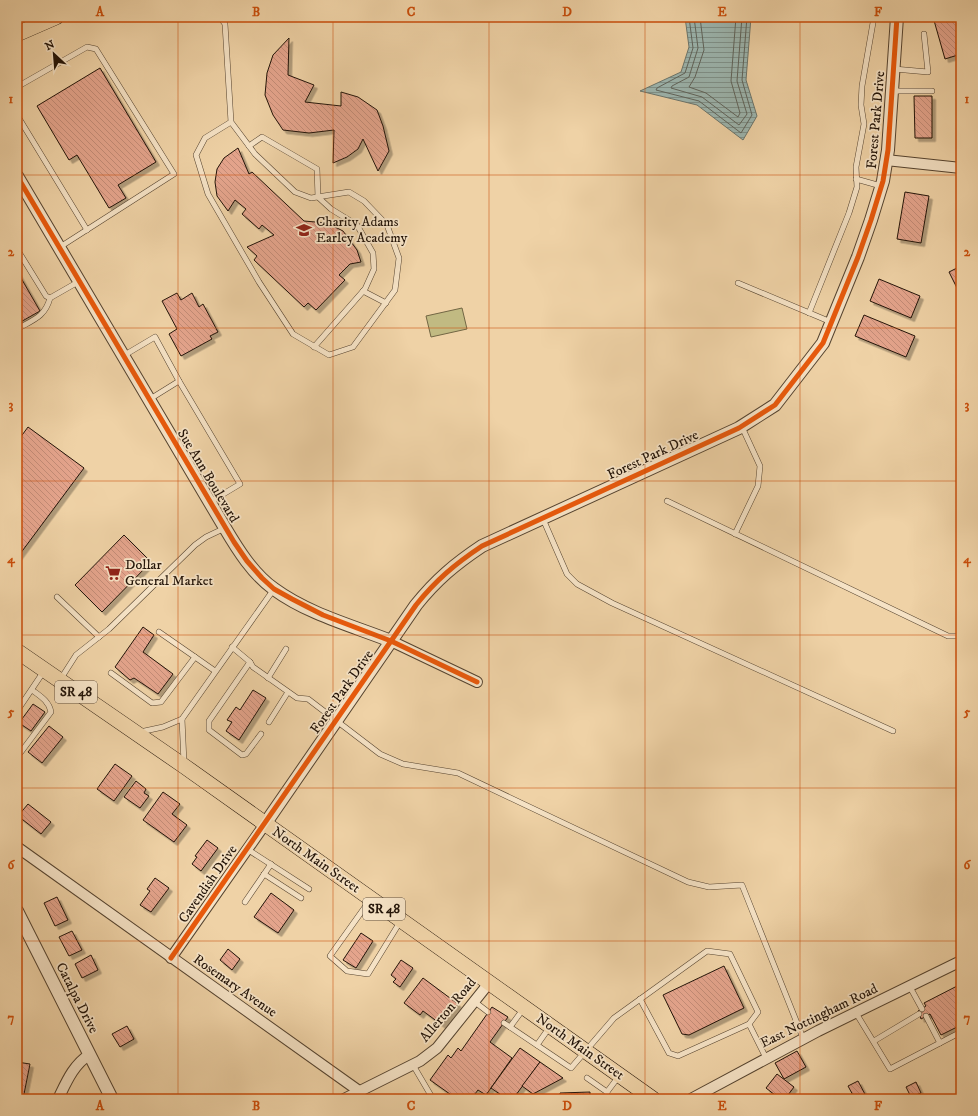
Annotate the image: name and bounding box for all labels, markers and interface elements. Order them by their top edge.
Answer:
text: A [95,4,105,20]
text: B [252,4,260,20]
text: C [407,4,416,20]
text: D [562,4,572,20]
text: E [717,4,727,20]
text: F [874,4,883,20]
north arrow [34,34,74,74]
text: N [43,38,57,54]
street label: Forest Park Drive [863,70,889,170]
text: 1 [9,91,14,107]
text: 1 [965,91,970,107]
place label: Charity Adams Earley Academy [316,213,408,247]
school or university icon: Charity Adams Earley Academy [295,221,313,239]
text: 2 [8,244,15,260]
text: 2 [964,244,971,260]
text: 3 [9,397,14,413]
text: 3 [965,397,970,413]
street label: Sue Ann Boulevard [173,426,243,526]
street label: Forest Park Drive [605,426,702,484]
text: 4 [6,551,15,568]
text: 4 [962,551,971,568]
place label: Dollar General Market [125,556,214,590]
supermarket icon: Dollar General Market [104,564,122,582]
street label: Forest Park Drive [306,646,378,737]
road number: SR 48 [55,681,97,703]
text: 5 [7,704,15,720]
text: 5 [963,704,971,720]
street label: North Main Street [268,823,364,897]
street label: Cavendish Drive [174,841,242,927]
text: 6 [8,857,16,873]
text: 6 [964,857,972,873]
road number: SR 48 [363,898,405,920]
street label: Rosemary Avenue [190,950,281,1022]
street label: Catalpa Drive [51,960,103,1037]
street label: Allerton Road [416,974,480,1046]
street label: East Nottingham Road [757,980,881,1052]
text: 7 [8,1010,15,1026]
street label: North Main Street [532,1010,628,1084]
text: 7 [964,1010,971,1026]
text: A [95,1098,105,1114]
text: B [252,1098,260,1114]
text: C [407,1098,416,1114]
text: D [562,1098,572,1114]
text: E [717,1098,727,1114]
text: F [874,1098,883,1114]

